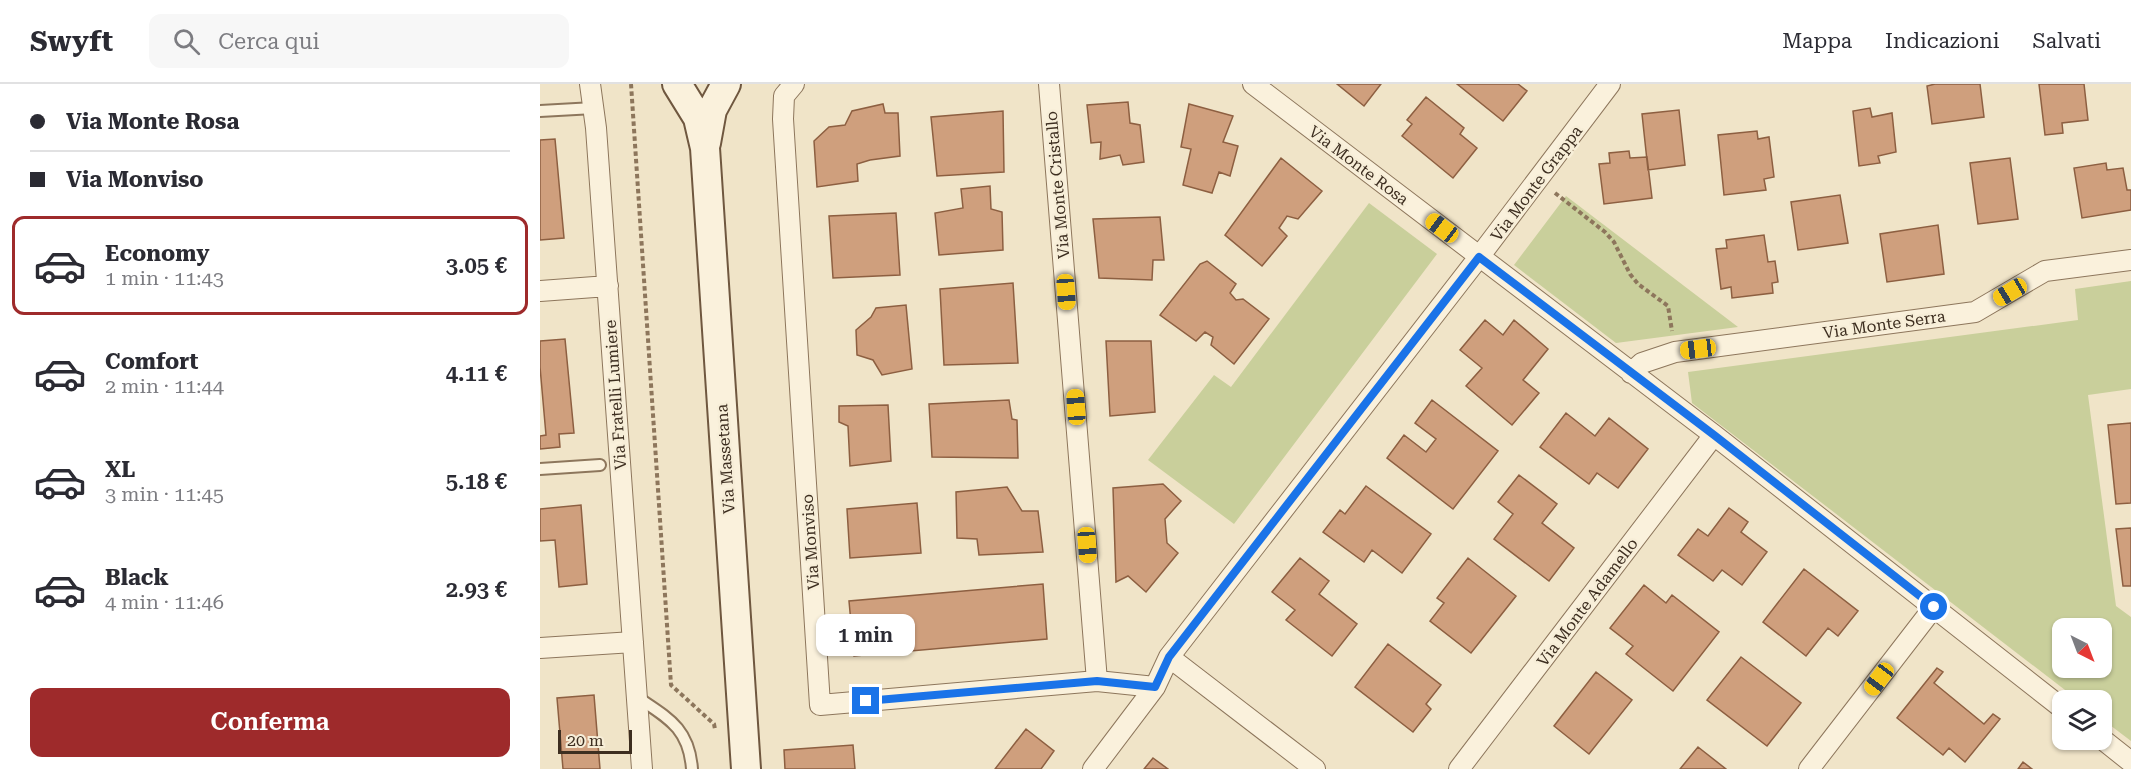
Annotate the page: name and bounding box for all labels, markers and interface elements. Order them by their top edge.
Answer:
search box [149,14,569,68]
text: Swyft [30,25,113,58]
icon: search [170,25,203,58]
text: Cerca qui [218,29,320,54]
text: Mappa [1782,29,1852,53]
text: Indicazioni [1885,29,1999,53]
text: Salvati [2032,29,2101,53]
text: Via Monte Rosa [66,109,239,134]
street label: Via Monte Cristallo [1042,110,1073,260]
street label: Via Monte Grappa [1487,121,1586,245]
street label: Via Monte Rosa [1305,122,1413,209]
text: Via Monviso [66,167,204,192]
car [1422,210,1462,246]
icon: car [33,239,87,293]
text: Economy [105,241,209,266]
text: 3.05 € [446,253,507,278]
text: 1 min · 11:43 [105,266,224,290]
car [1056,273,1076,311]
car [1990,275,2030,309]
street label: Via Monte Serra [1822,306,1947,342]
street label: Via Fratelli Lumiere [601,319,630,471]
car [1679,338,1717,360]
icon: car [33,347,87,401]
text: Comfort [105,349,198,374]
text: 4.11 € [446,361,507,386]
text: 2 min · 11:44 [105,374,224,398]
car [1066,388,1086,426]
street label: Via Massetana [712,403,739,515]
icon: car [33,455,87,509]
text: XL [105,457,135,482]
text: 5.18 € [446,469,507,494]
text: 3 min · 11:45 [105,482,224,506]
street label: Via Monviso [798,493,823,590]
car [1077,526,1097,564]
street label: Via Monte Adamello [1533,534,1642,670]
icon: car [33,563,87,617]
text: Black [105,565,169,590]
text: 2.93 € [446,577,507,602]
text: 4 min · 11:46 [105,590,224,614]
route start [1920,593,1947,620]
callout: 1 min [816,614,916,656]
north arrow [2052,618,2112,678]
map controls [2052,618,2112,750]
text: 1 min [838,623,893,647]
car [1861,659,1897,699]
route end [852,687,879,714]
button: Conferma [30,688,510,757]
button: layers [2052,690,2112,750]
scale bar [558,727,632,754]
text: 20 m [567,731,604,750]

